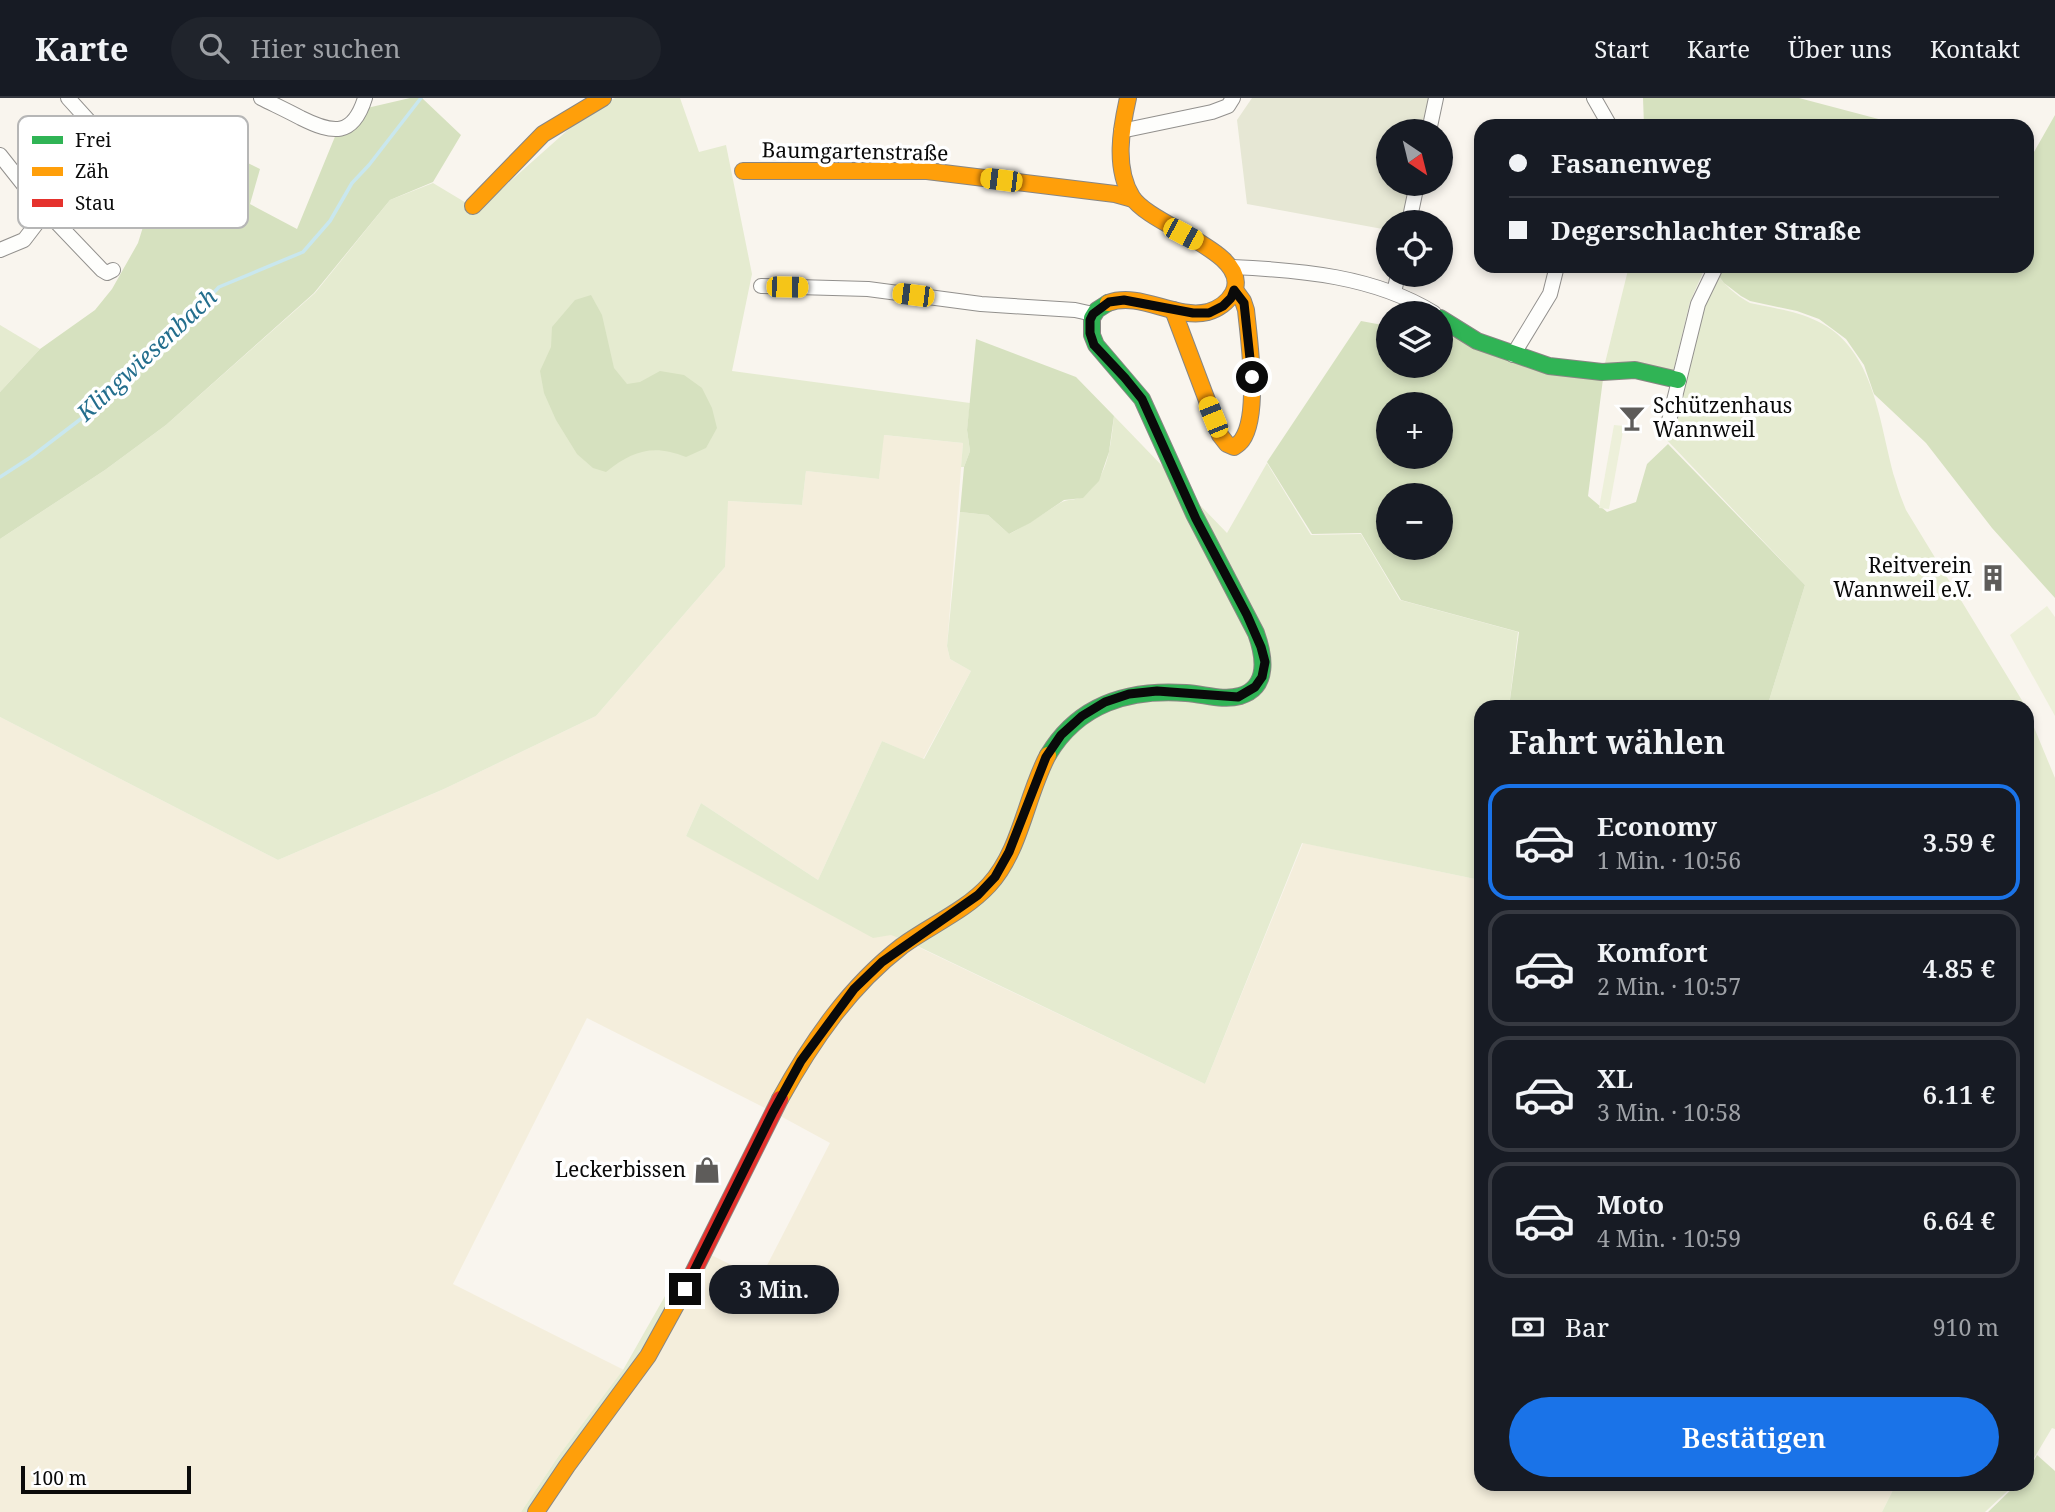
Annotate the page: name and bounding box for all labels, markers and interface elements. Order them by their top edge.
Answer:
search box [171,17,661,80]
text: Karte [35,26,129,71]
icon: search [195,29,233,67]
text: Hier suchen [251,30,401,66]
text: Start [1594,32,1649,65]
text: Karte [1687,32,1750,65]
text: Über uns [1788,32,1892,65]
text: Kontakt [1930,32,2020,65]
legend [18,116,248,228]
north arrow [1376,119,1452,196]
map controls [1376,119,1453,560]
text: Frei [75,127,111,153]
street label: Baumgartenstraße [761,135,949,167]
text: Fasanenweg [1551,145,1711,181]
text: Zäh [75,158,109,184]
car [979,167,1024,193]
text: Stau [75,190,115,216]
button: locate [1376,210,1453,287]
text: Degerschlachter Straße [1551,212,1861,248]
car [1160,215,1207,253]
car [766,276,809,298]
water label: Klingwiesenbach [69,281,224,428]
car [891,282,936,308]
button: layers [1376,301,1453,378]
route start [1236,361,1268,393]
place label: Schützenhaus Wannweil [1653,391,1792,443]
button: + [1376,392,1453,469]
car [1196,394,1231,440]
bar icon: Schützenhaus Wannweil [1617,403,1647,433]
button: − [1376,483,1453,560]
place label: Reitverein Wannweil e.V. [1833,551,1972,603]
building icon: Reitverein Wannweil e.V. [1978,563,2008,593]
text: Fahrt wählen [1509,720,1725,763]
text: Economy [1597,808,1717,844]
icon: car [1513,811,1576,874]
text: 3.59 € [1923,824,1995,860]
text: 1 Min. · 10:56 [1597,844,1741,876]
text: Komfort [1597,934,1708,970]
icon: car [1513,937,1576,1000]
text: 4.85 € [1923,950,1995,986]
text: 2 Min. · 10:57 [1597,970,1741,1002]
text: XL [1597,1060,1633,1096]
icon: car [1513,1063,1576,1126]
text: 6.11 € [1923,1076,1995,1112]
text: 3 Min. · 10:58 [1597,1096,1741,1128]
place label: Leckerbissen [555,1155,686,1183]
shop icon: Leckerbissen [692,1155,722,1185]
text: Moto [1597,1186,1664,1222]
icon: car [1513,1189,1576,1252]
text: 6.64 € [1923,1202,1995,1238]
text: 4 Min. · 10:59 [1597,1222,1741,1254]
callout: 3 Min. [710,1264,839,1314]
route end [669,1273,701,1305]
text: 3 Min. [739,1273,809,1305]
icon: cash [1509,1308,1547,1346]
text: Bar [1565,1309,1609,1345]
text: 910 m [1933,1311,1999,1343]
button: Bestätigen [1509,1397,1999,1477]
scale bar [21,1463,191,1495]
text: 100 m [32,1465,87,1491]

